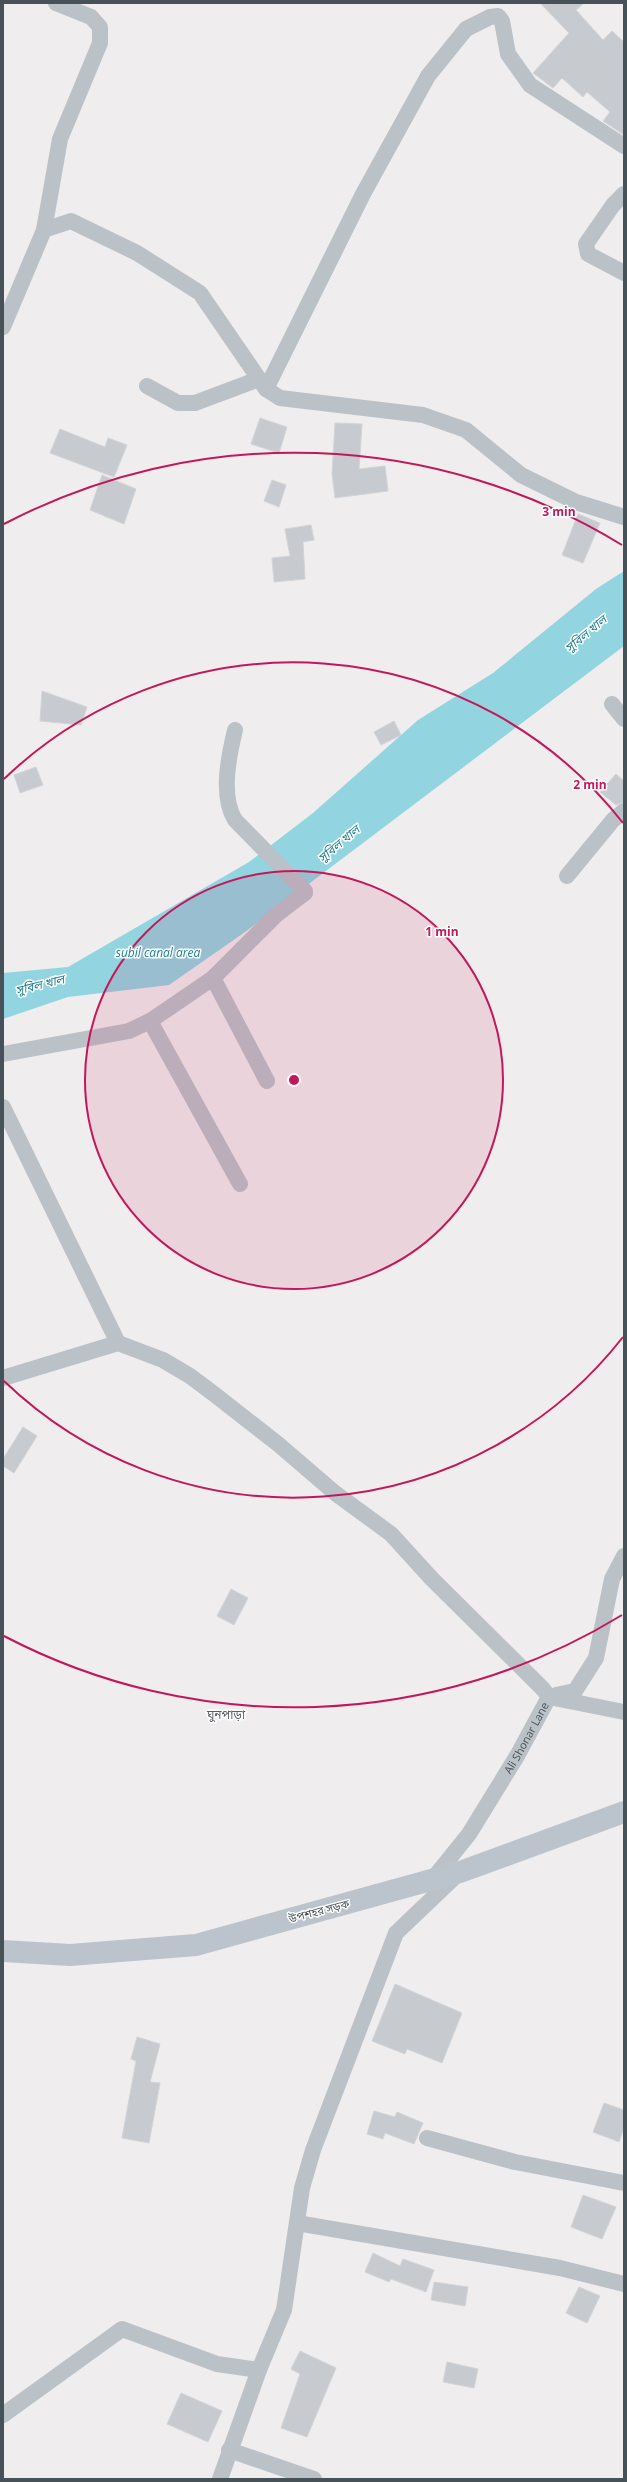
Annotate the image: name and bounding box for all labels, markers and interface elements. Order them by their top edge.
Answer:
text: 3 min [542,503,576,520]
water label: সুবিল খাল [561,610,612,656]
text: 2 min [573,776,607,793]
water label: সুবিল খাল [314,820,365,866]
text: 1 min [425,923,459,940]
water label: subil canal area [116,944,200,961]
water label: সুবিল খাল [14,970,68,999]
centre of rings [287,1073,301,1087]
street label: Ali Shonar Lane [500,1699,552,1776]
district label: ঘুনপাড়া [206,1706,246,1723]
street label: উপশহর সড়ক [286,1895,351,1926]

